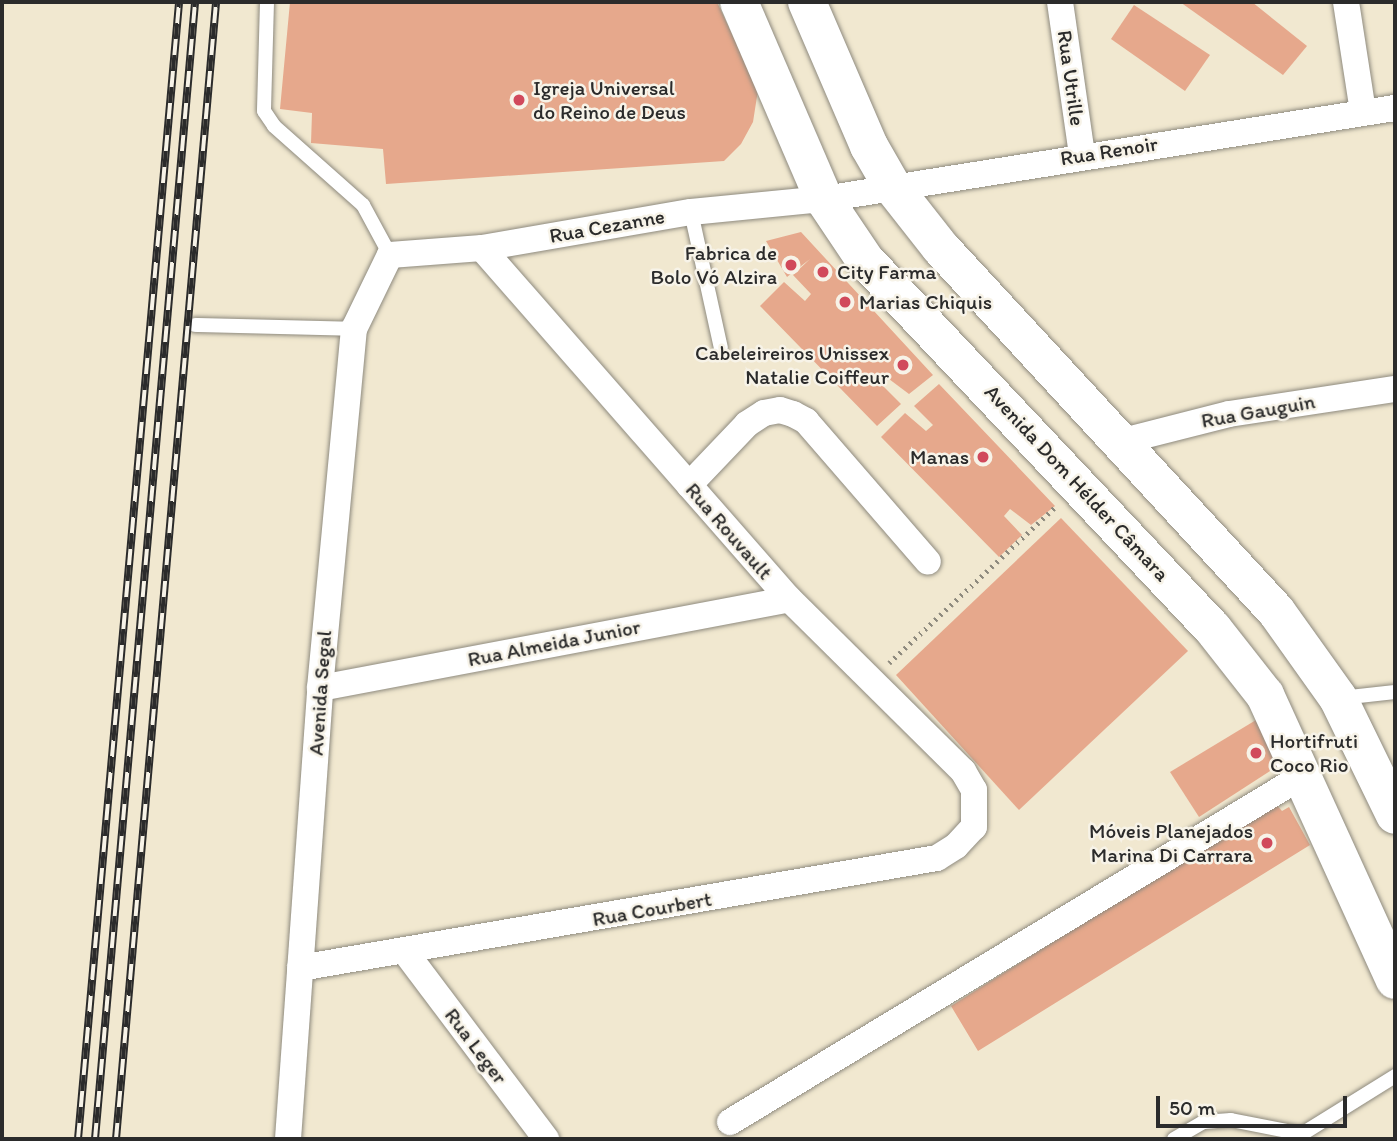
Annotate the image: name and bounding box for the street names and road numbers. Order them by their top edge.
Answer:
street label: Rua Utrille [1052,29,1090,127]
street label: Rua Renoir [1059,131,1159,171]
street label: Rua Cezanne [548,204,666,248]
street label: Avenida Dom Hélder Câmara [979,379,1175,587]
street label: Rua Gauguin [1199,389,1317,433]
street label: Rua Rouvault [680,477,778,585]
street label: Rua Almeida Junior [465,614,643,672]
street label: Avenida Segal [303,630,337,756]
street label: Rua Courbert [590,886,714,932]
street label: Rua Leger [439,1003,513,1089]

